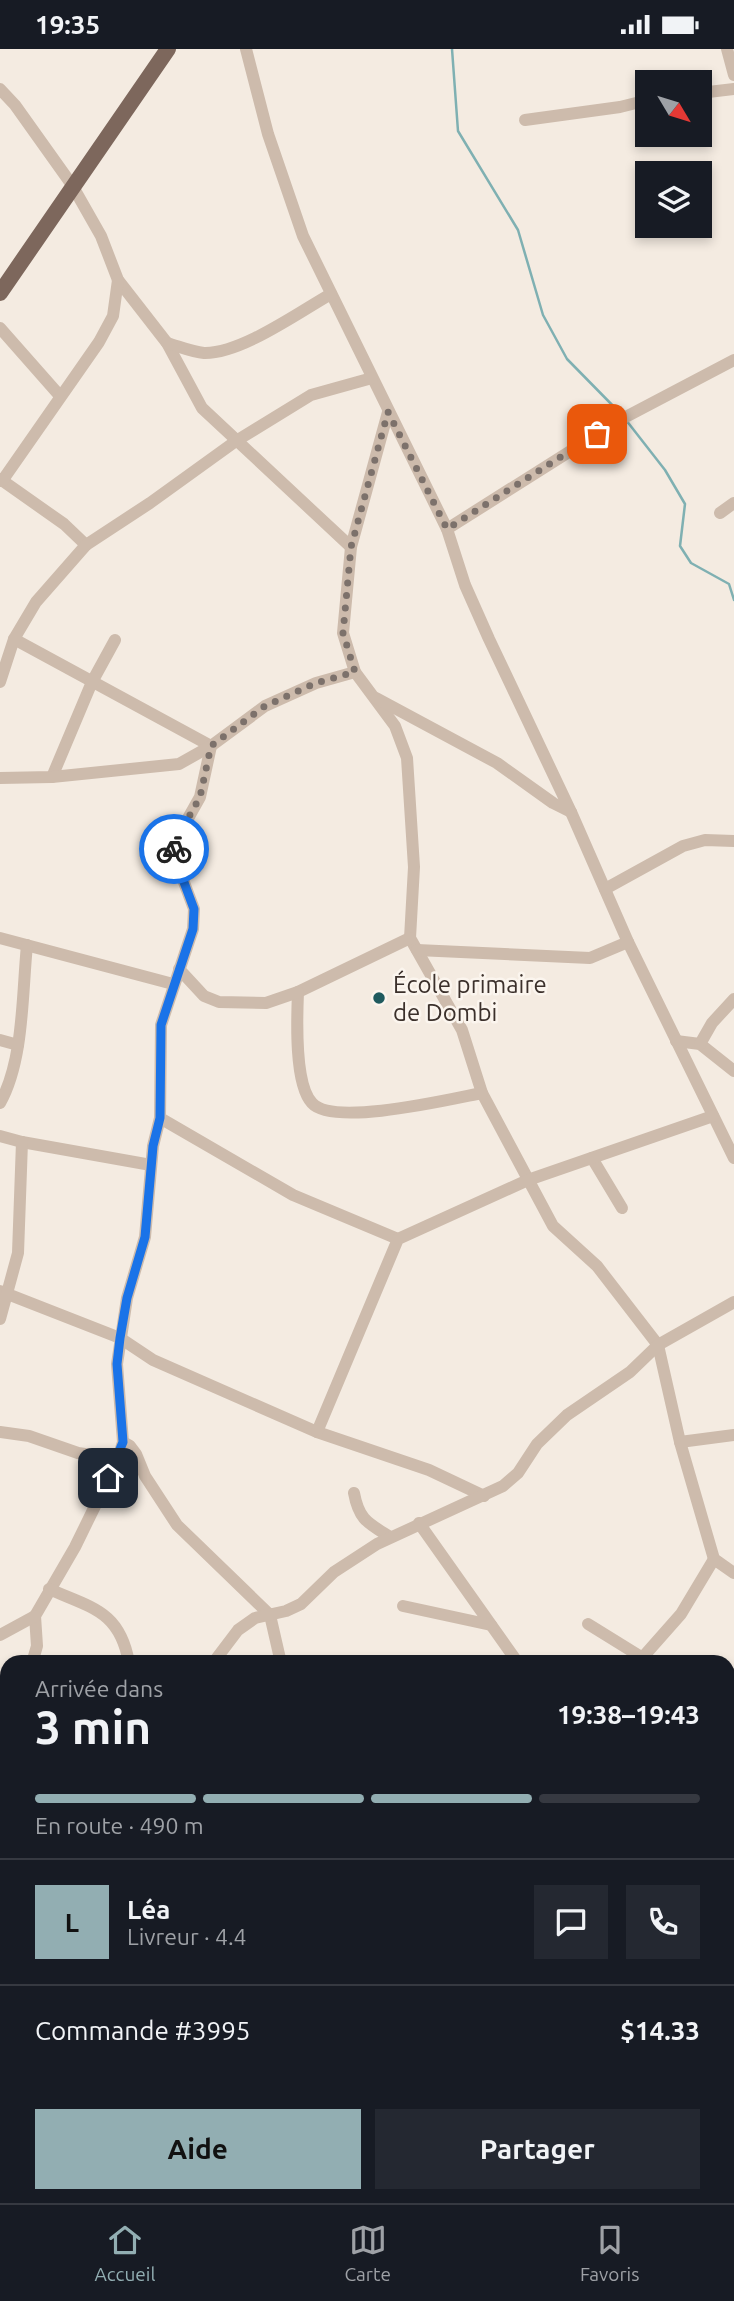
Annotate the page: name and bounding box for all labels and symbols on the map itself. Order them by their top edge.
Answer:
north arrow [635,70,712,147]
pin [567,404,627,464]
courier [139,814,209,884]
place label: École primaire de Dombi [393,970,547,1026]
marker: École primaire de Dombi [371,990,387,1006]
pin [78,1448,138,1508]

